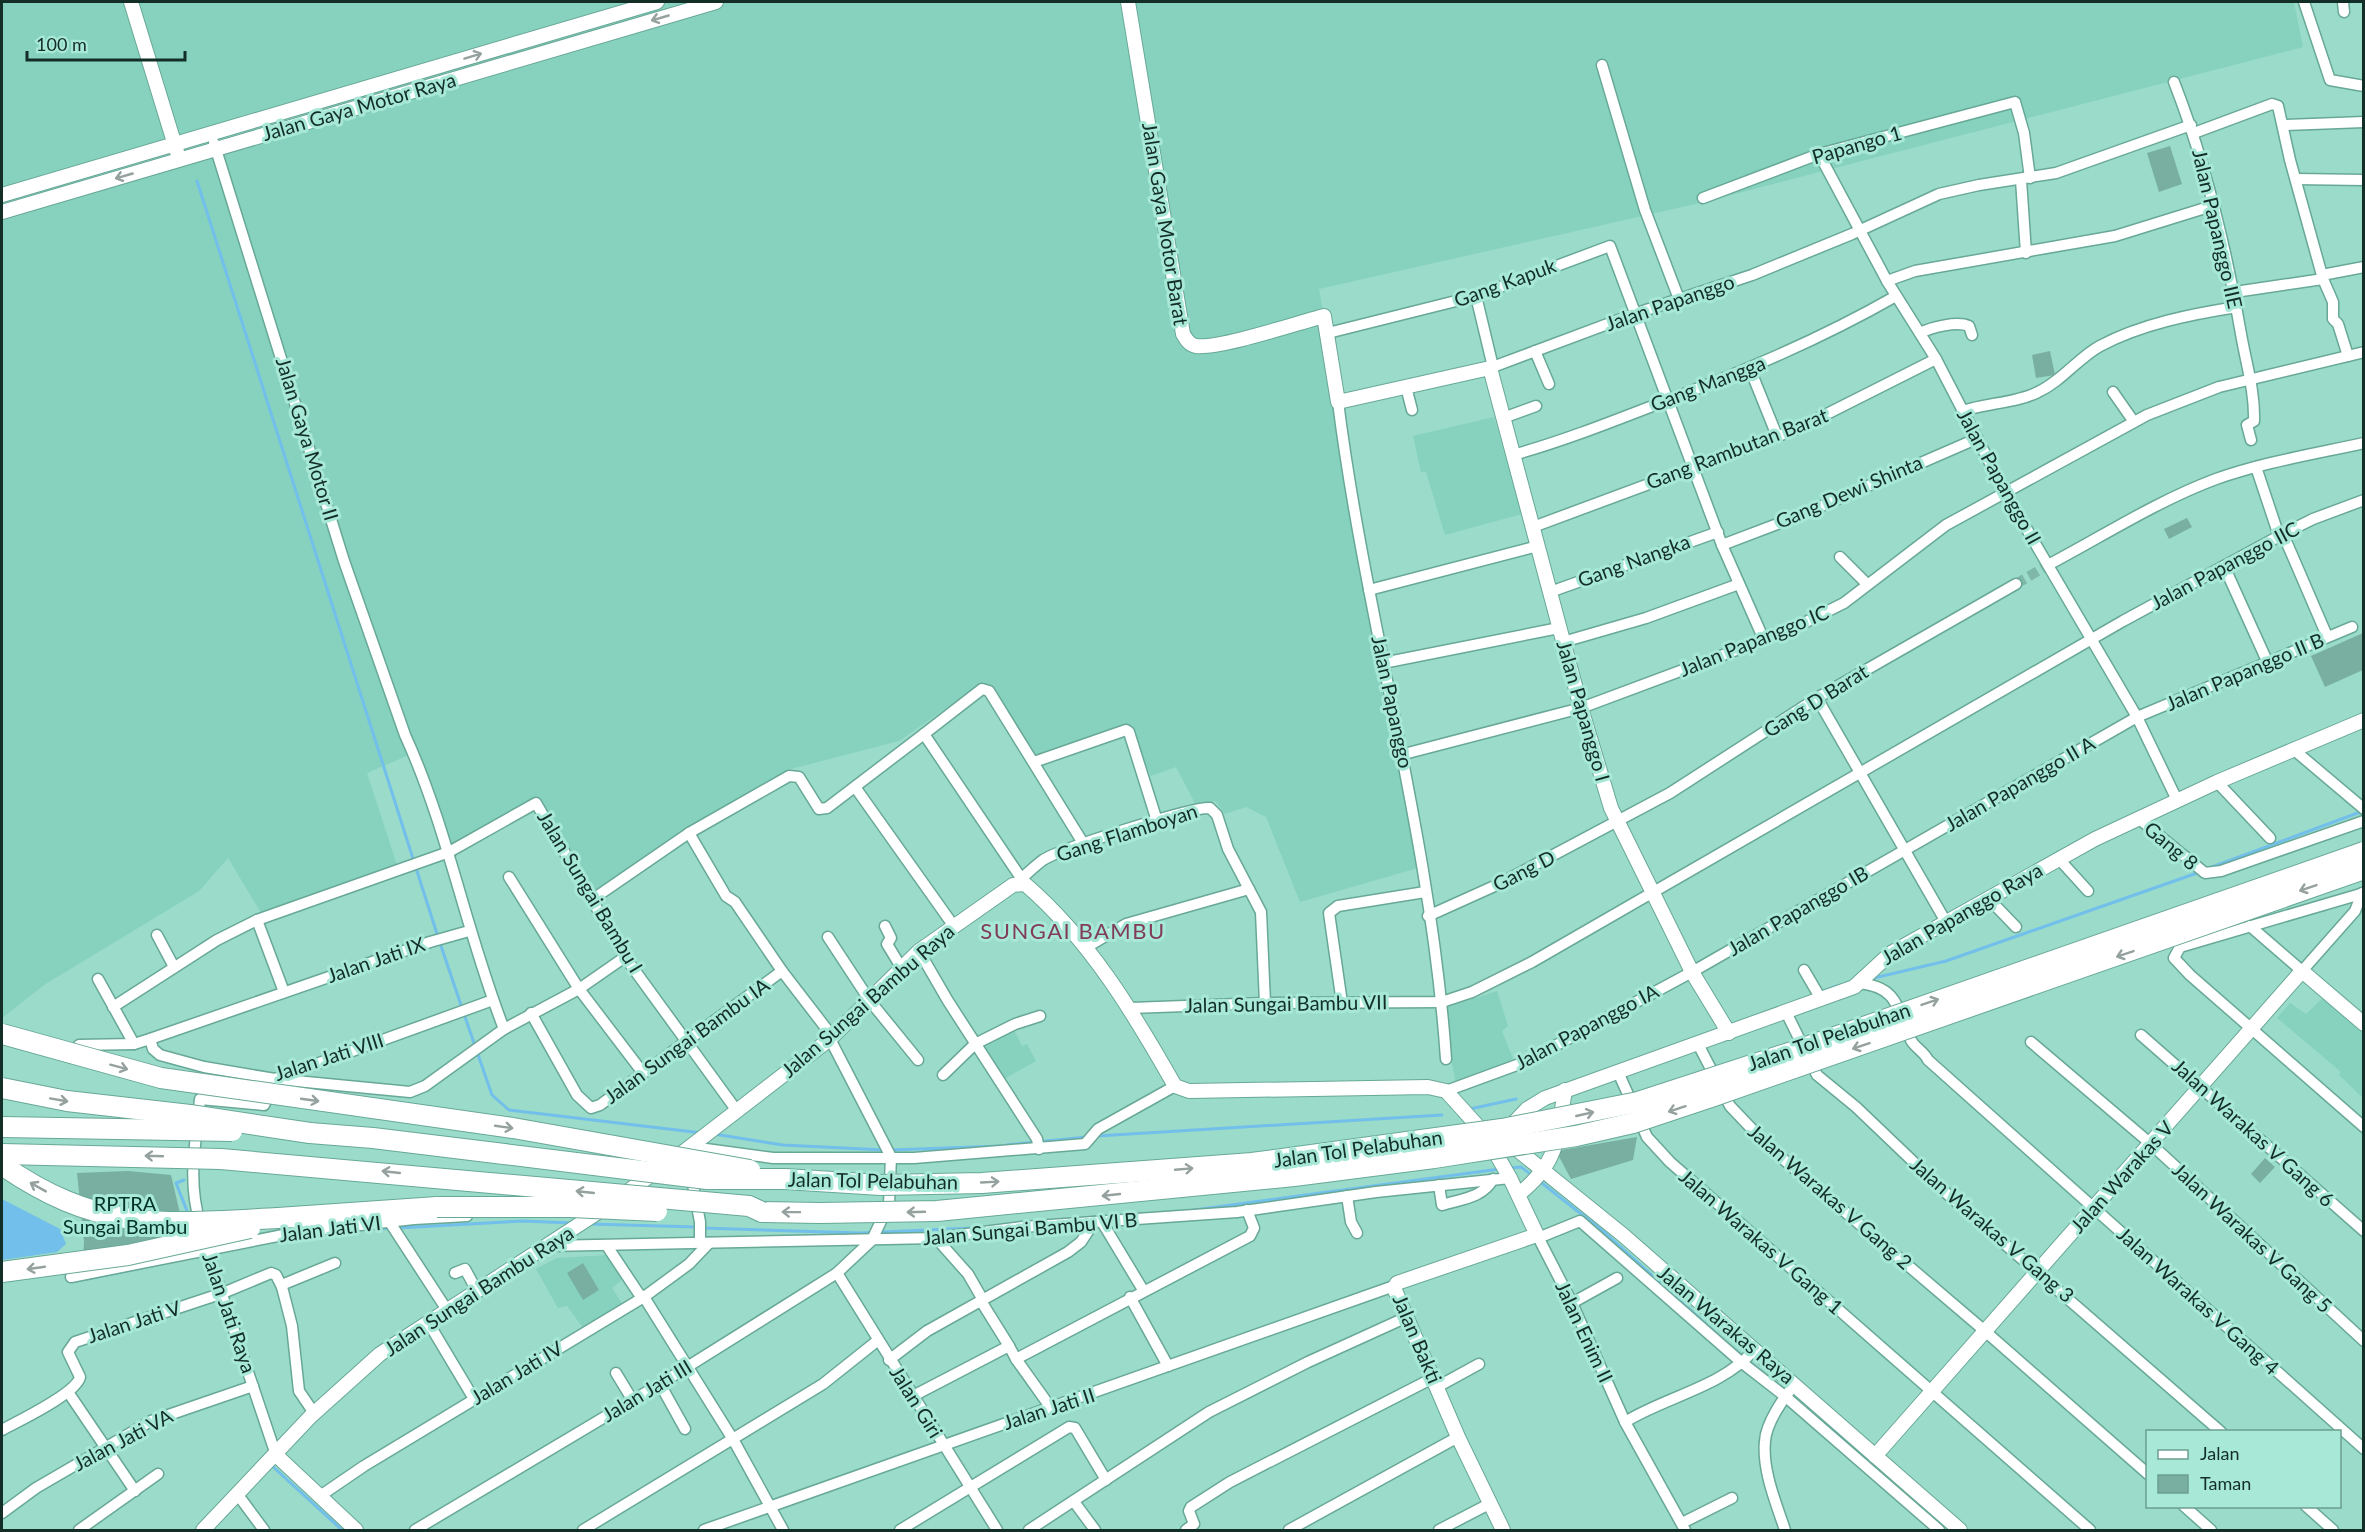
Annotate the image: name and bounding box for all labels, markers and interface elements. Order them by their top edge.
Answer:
one-way arrow [651,13,670,24]
scale bar [27,24,184,62]
text: 100 m [36,33,87,55]
one-way arrow [463,50,482,61]
street label: Jalan Gaya Motor Raya [259,67,458,145]
street label: Papango 1 [1809,120,1904,168]
street label: Jalan Gaya Motor Barat [1138,121,1194,327]
street label: Jalan Papanggo IIE [2188,147,2248,311]
one-way arrow [114,171,133,182]
street label: Gang Kapuk [1450,252,1560,312]
street label: Jalan Papanggo [1602,269,1737,335]
street label: Gang Mangga [1647,350,1769,416]
street label: Jalan Gaya Motor II [272,354,344,523]
street label: Gang Rambutan Barat [1642,402,1831,494]
street label: Jalan Papanggo II [1953,405,2047,548]
street label: Gang Dewi Shinta [1772,449,1926,533]
street label: Jalan Papanggo IIC [2146,516,2303,614]
street label: Gang Nangka [1574,529,1693,591]
street label: Jalan Papanggo IC [1675,599,1832,681]
street label: Jalan Papanggo II B [2162,627,2327,715]
street label: Jalan Papanggo [1367,633,1419,770]
street label: Jalan Papanggo I [1552,637,1616,784]
street label: Gang D Barat [1759,659,1872,742]
street label: Jalan Papanggo II A [1940,730,2099,836]
street label: Gang Flamboyan [1053,798,1200,866]
street label: Jalan Sungai Bambu I [533,806,649,977]
street label: Gang 8 [2140,816,2203,875]
street label: Gang D [1489,844,1559,896]
street label: Jalan Papanggo Raya [1877,857,2046,969]
street label: Jalan Papanggo IB [1723,860,1872,960]
one-way arrow [2299,884,2318,895]
district label: SUNGAI BAMBU [980,917,1166,944]
street label: Jalan Sungai Bambu Raya [776,919,959,1082]
street label: Jalan Jati IX [323,931,428,987]
one-way arrow [2116,949,2135,960]
street label: Jalan Sungai Bambu IA [599,972,774,1108]
street label: Jalan Papanggo IA [1511,978,1663,1074]
street label: Jalan Sungai Bambu VII [1184,989,1388,1017]
one-way arrow [1920,995,1939,1006]
street label: Jalan Tol Pelabuhan [1744,997,1913,1075]
street label: Jalan Jati VIII [271,1027,386,1085]
one-way arrow [1852,1041,1871,1052]
street label: Jalan Warakas V Gang 6 [2168,1053,2339,1211]
one-way arrow [109,1061,128,1073]
one-way arrow [300,1094,320,1105]
one-way arrow [48,1095,68,1106]
one-way arrow [1668,1104,1687,1115]
one-way arrow [1575,1108,1595,1119]
street label: Jalan Warakas V [2065,1115,2178,1237]
street label: Jalan Warakas V Gang 2 [1744,1119,1917,1274]
one-way arrow [493,1122,513,1133]
street label: Jalan Tol Pelabuhan [1272,1124,1444,1172]
one-way arrow [145,1151,165,1162]
street label: Jalan Warakas V Gang 3 [1906,1152,2079,1307]
street label: Jalan Warakas V Gang 5 [2168,1157,2337,1317]
one-way arrow [1174,1163,1194,1174]
street label: Jalan Warakas V Gang 1 [1675,1164,1848,1319]
one-way arrow [381,1166,401,1177]
street label: Jalan Tol Pelabuhan [788,1167,958,1193]
one-way arrow [979,1177,999,1188]
one-way arrow [30,1181,47,1193]
one-way arrow [575,1186,595,1197]
one-way arrow [1101,1190,1121,1201]
park label: RPTRA Sungai Bambu [63,1191,187,1238]
one-way arrow [781,1206,801,1218]
one-way arrow [907,1206,927,1217]
street label: Jalan Sungai Bambu VI B [922,1207,1138,1249]
street label: Jalan Jati VI [278,1210,382,1246]
street label: Jalan Sungai Bambu Raya [379,1220,578,1360]
street label: Jalan Warakas V Gang 4 [2113,1221,2285,1379]
street label: Jalan Jati Raya [198,1249,262,1376]
street label: Jalan Warakas Raya [1653,1260,1800,1388]
one-way arrow [27,1262,47,1273]
street label: Jalan Enim II [1551,1277,1619,1386]
street label: Jalan Bakti [1388,1291,1447,1387]
street label: Jalan Jati V [84,1295,184,1347]
street label: Jalan Jati IV [466,1335,567,1409]
street label: Jalan Jati III [597,1354,696,1426]
street label: Jalan Giri [885,1361,948,1442]
street label: Jalan Jati II [1000,1382,1098,1434]
street label: Jalan Jati VA [69,1403,177,1475]
legend [2146,1430,2341,1508]
text: Jalan [2200,1442,2239,1464]
text: Taman [2200,1472,2251,1494]

